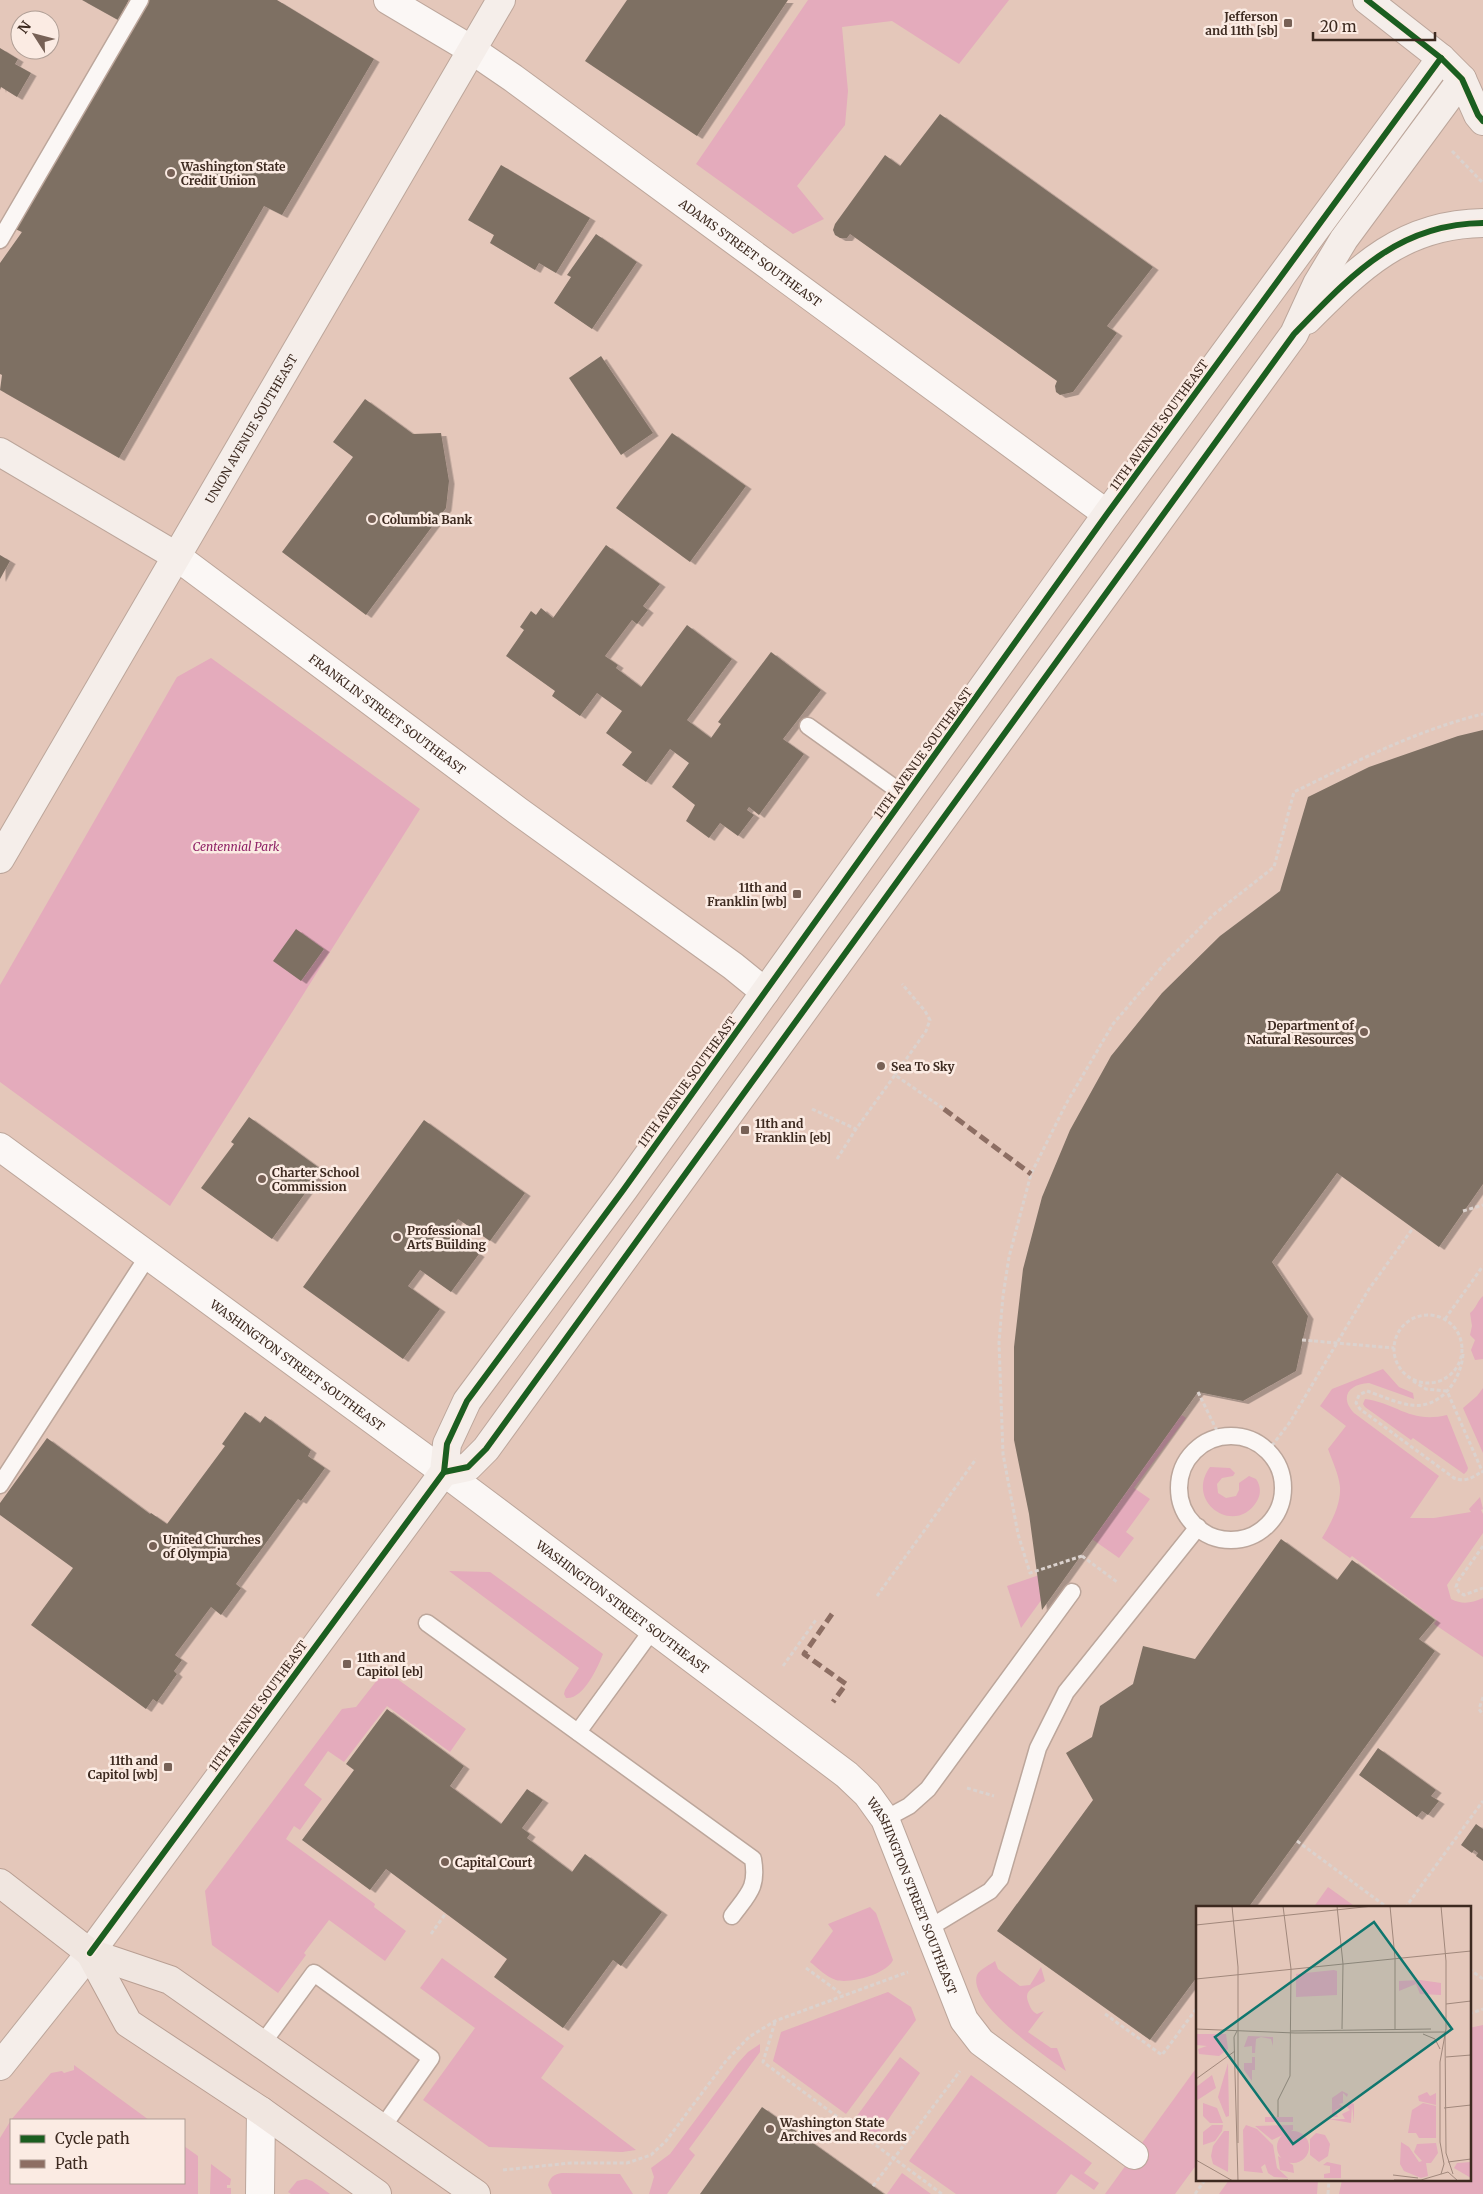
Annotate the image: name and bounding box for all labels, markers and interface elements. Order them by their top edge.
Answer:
place label: Jefferson and 11th [sb] [1205,9,1278,38]
north arrow [10,10,60,60]
scale bar [1313,10,1436,42]
marker: Jefferson and 11th [sb] [1282,17,1294,29]
text: 20 m [1320,17,1357,36]
text: N [14,18,35,37]
place label: Washington State Credit Union [180,159,286,188]
marker: Washington State Credit Union [165,167,177,179]
street label: ADAMS STREET SOUTHEAST [676,195,825,310]
street label: UNION AVENUE SOUTHEAST [202,351,301,506]
street label: 11TH AVENUE SOUTHEAST [1107,356,1212,493]
place label: Columbia Bank [382,512,473,527]
marker: Columbia Bank [366,513,378,525]
street label: FRANKLIN STREET SOUTHEAST [306,651,469,777]
street label: 11TH AVENUE SOUTHEAST [871,684,976,821]
park label: Centennial Park [193,839,280,854]
place label: 11th and Franklin [wb] [707,880,788,909]
marker: 11th and Franklin [wb] [791,888,803,900]
street label: 11TH AVENUE SOUTHEAST [635,1013,740,1150]
place label: Department of Natural Resources [1246,1018,1355,1047]
marker: Department of Natural Resources [1358,1026,1370,1038]
place label: Sea To Sky [891,1059,956,1074]
marker: Sea To Sky [875,1060,887,1072]
place label: 11th and Franklin [eb] [755,1116,831,1145]
marker: 11th and Franklin [eb] [739,1124,751,1136]
place label: Charter School Commission [272,1165,360,1194]
marker: Charter School Commission [256,1173,268,1185]
place label: Professional Arts Building [406,1223,487,1252]
marker: Professional Arts Building [391,1231,403,1243]
street label: WASHINGTON STREET SOUTHEAST [207,1296,388,1434]
place label: United Churches of Olympia [163,1532,261,1561]
street label: WASHINGTON STREET SOUTHEAST [533,1536,713,1677]
marker: United Churches of Olympia [147,1540,159,1552]
street label: 11TH AVENUE SOUTHEAST [206,1637,311,1774]
place label: 11th and Capitol [eb] [357,1650,423,1679]
marker: 11th and Capitol [eb] [341,1658,353,1670]
place label: 11th and Capitol [wb] [88,1753,159,1782]
marker: 11th and Capitol [wb] [162,1761,174,1773]
street label: WASHINGTON STREET SOUTHEAST [864,1793,961,1997]
place label: Capital Court [455,1855,532,1870]
marker: Capital Court [439,1856,451,1868]
inset map [1196,1906,1470,2182]
place label: Washington State Archives and Records [779,2115,907,2144]
legend [10,2119,185,2184]
marker: Washington State Archives and Records [764,2123,776,2135]
text: Cycle path [55,2129,130,2148]
text: Path [55,2154,88,2173]

